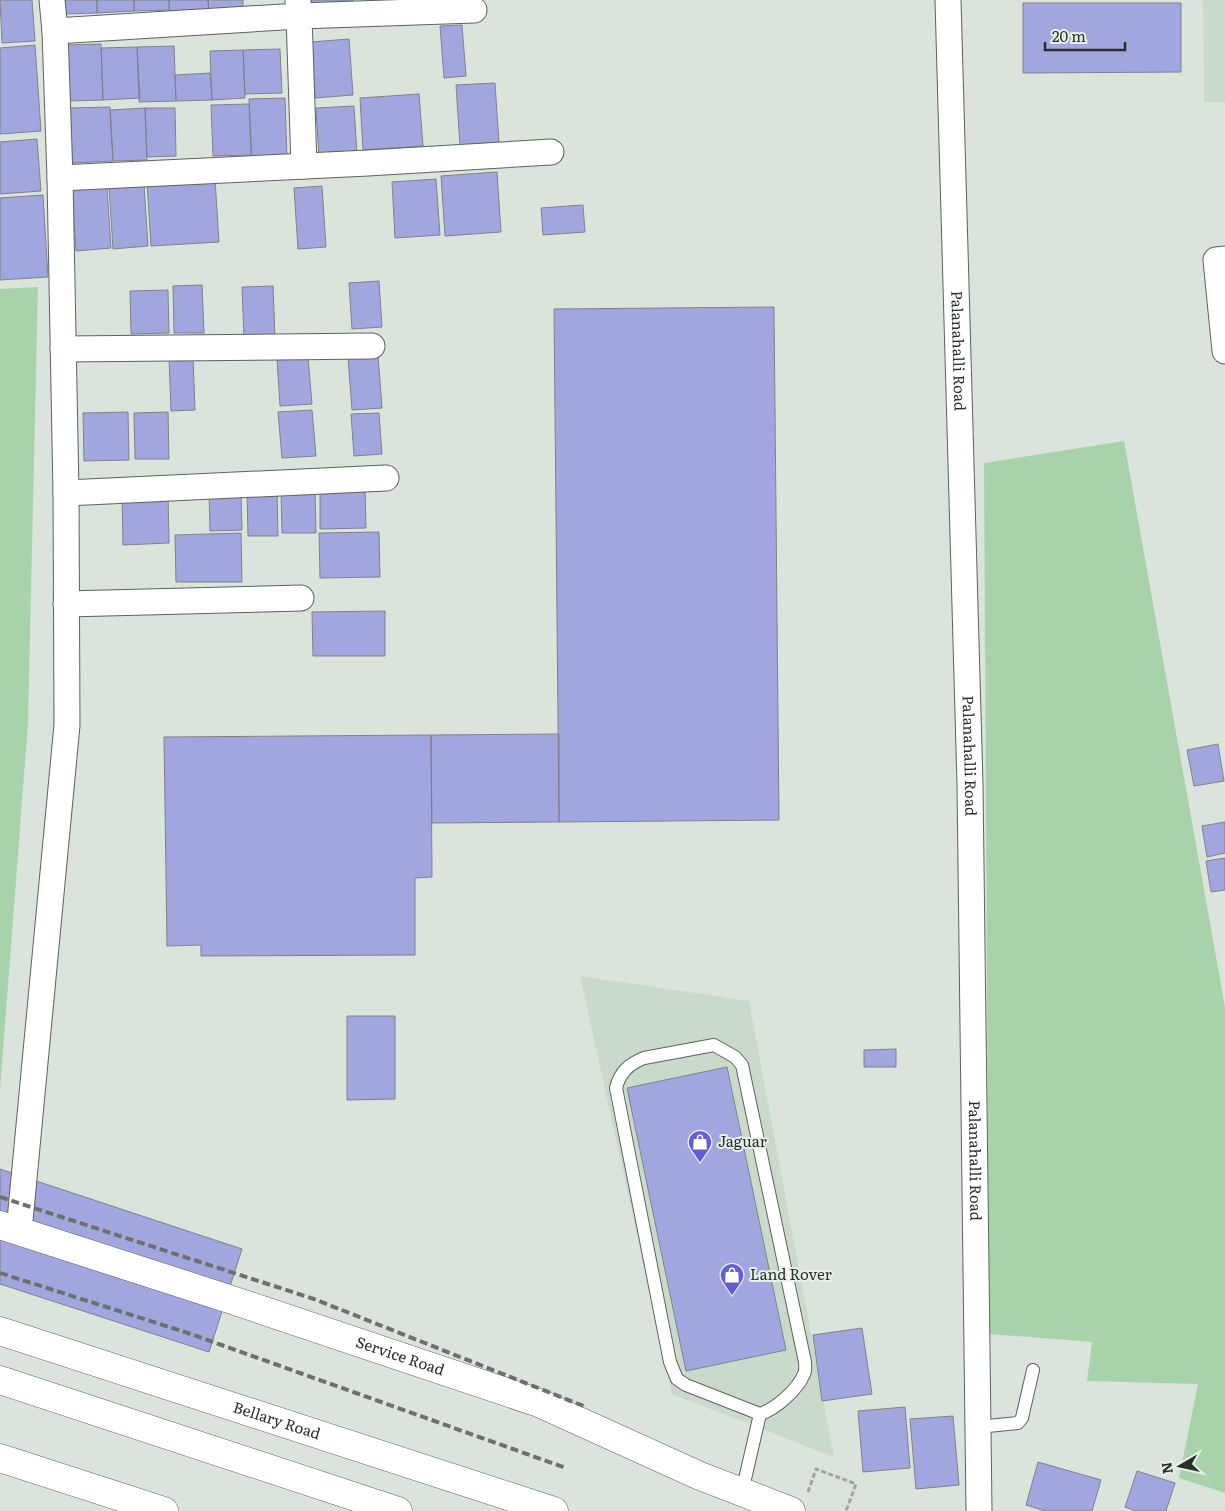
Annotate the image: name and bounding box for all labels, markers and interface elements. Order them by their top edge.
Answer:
scale bar [1045,20,1125,52]
text: 20 m [1052,24,1086,47]
street label: Palanahalli Road [946,290,973,411]
street label: Palanahalli Road [958,695,983,816]
street label: Palanahalli Road [964,1100,988,1221]
shop icon: Jaguar [687,1129,713,1163]
place label: Jaguar [718,1129,767,1152]
shop icon: Land Rover [719,1262,745,1296]
place label: Land Rover [750,1262,832,1285]
street label: Service Road [353,1329,448,1381]
street label: Bellary Road [231,1395,324,1444]
north arrow [1155,1441,1205,1491]
text: N [1155,1461,1177,1476]

